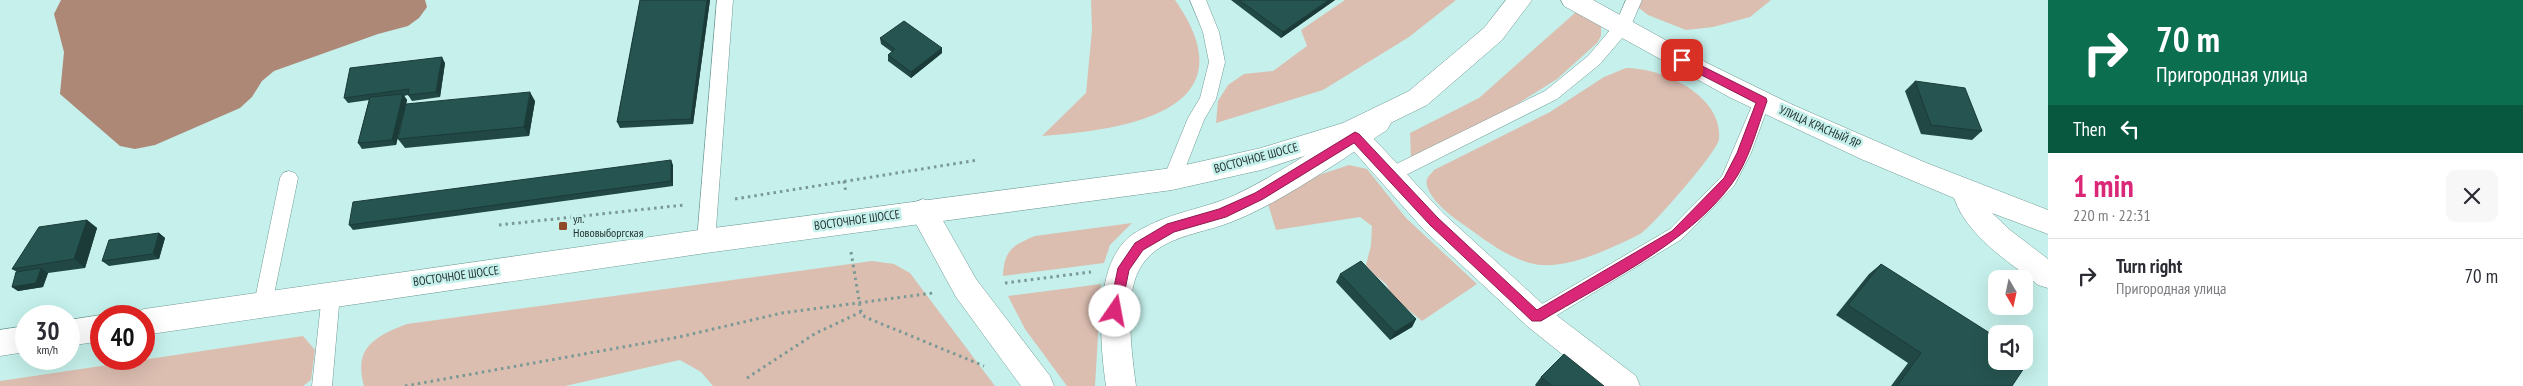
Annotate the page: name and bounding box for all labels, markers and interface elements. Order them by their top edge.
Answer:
text: 70 m [2156,16,2220,62]
icon: right [2073,20,2138,85]
pin [1661,39,1703,81]
icon: arrive [1668,46,1696,74]
text: Пригородная улица [2156,60,2308,88]
street label: УЛИЦА КРАСНЫЙ ЯР [1777,102,1864,151]
icon: left [2116,115,2144,143]
text: Then [2073,117,2106,141]
street label: ВОСТОЧНОЕ ШОССЕ [1212,139,1300,176]
text: 1 min [2073,166,2134,205]
button: close [2446,170,2498,222]
text: 220 m · 22:31 [2073,205,2151,225]
street label: ВОСТОЧНОЕ ШОССЕ [813,206,901,233]
place label: ул. Нововыборгская [573,211,644,240]
marker: ул. Нововыборгская [557,220,569,232]
text: Turn right [2116,254,2182,278]
street label: ВОСТОЧНОЕ ШОССЕ [412,262,500,289]
icon: right [2073,262,2101,290]
text: 70 m [2465,264,2498,288]
north arrow [1988,270,2032,315]
map controls [1988,270,2033,370]
text: Пригородная улица [2116,278,2226,298]
position arrow [1088,284,1140,336]
speed limit sign: 40 [90,305,155,370]
text: 30 [36,315,59,347]
button: sound [1988,325,2033,370]
text: km/h [37,342,58,357]

